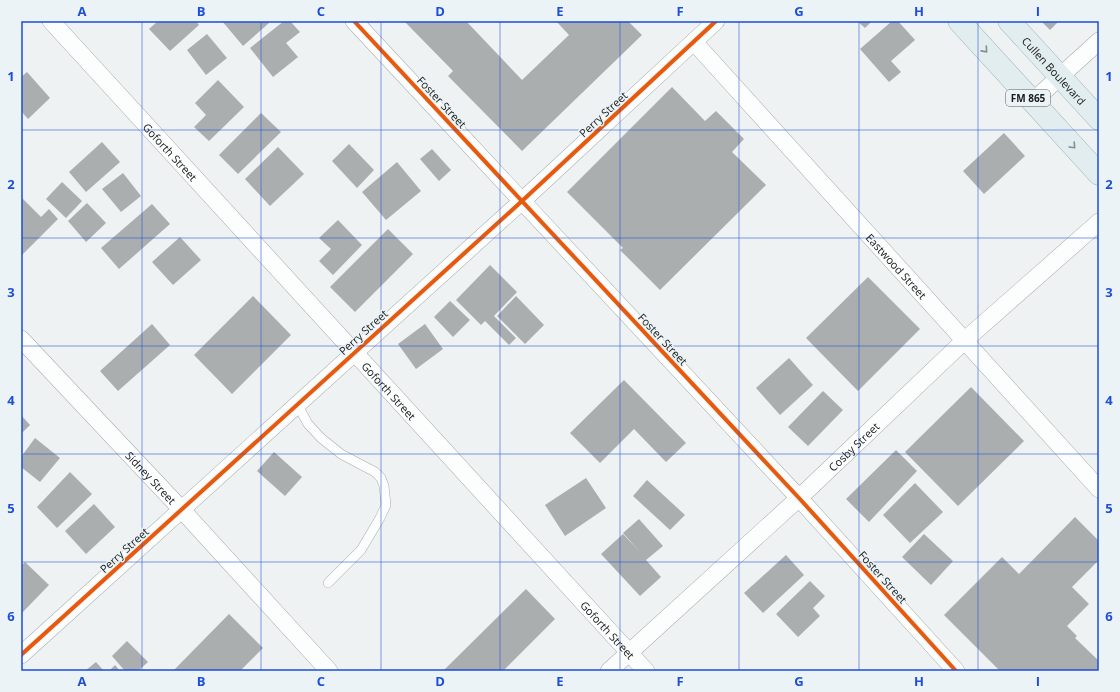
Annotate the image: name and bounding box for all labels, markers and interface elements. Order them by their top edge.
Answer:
text: A [78,2,87,20]
text: B [197,2,206,20]
text: C [317,2,325,20]
text: D [435,2,445,20]
text: E [556,2,564,20]
text: F [676,2,684,20]
text: G [794,2,804,20]
text: H [914,2,924,20]
text: I [1036,2,1040,20]
street label: Cullen Boulevard [1019,33,1089,108]
one-way arrow [980,45,988,53]
text: 1 [7,67,15,85]
text: 1 [1105,67,1113,85]
street label: Foster Street [414,73,470,131]
street label: Perry Street [576,88,630,140]
road number: FM 865 [1006,90,1050,106]
street label: Goforth Street [140,119,201,184]
one-way arrow [1068,141,1076,149]
text: 2 [7,175,15,193]
text: 2 [1105,175,1113,193]
street label: Eastwood Street [863,230,930,302]
text: 3 [7,283,15,301]
text: 3 [1105,283,1113,301]
street label: Perry Street [335,306,391,358]
street label: Foster Street [635,310,691,368]
street label: Goforth Street [359,358,420,423]
text: 4 [7,391,15,409]
text: 4 [1105,391,1113,409]
street label: Cosby Street [825,418,882,474]
street label: Sidney Street [123,448,180,507]
text: 5 [7,499,15,517]
text: 5 [1105,499,1113,517]
street label: Perry Street [96,524,152,576]
street label: Foster Street [855,548,911,606]
street label: Goforth Street [578,597,639,662]
text: 6 [7,607,15,625]
text: 6 [1105,607,1113,625]
text: A [78,672,87,690]
text: B [197,672,206,690]
text: C [317,672,325,690]
text: D [435,672,445,690]
text: E [556,672,564,690]
text: F [676,672,684,690]
text: G [794,672,804,690]
text: H [914,672,924,690]
text: I [1036,672,1040,690]

